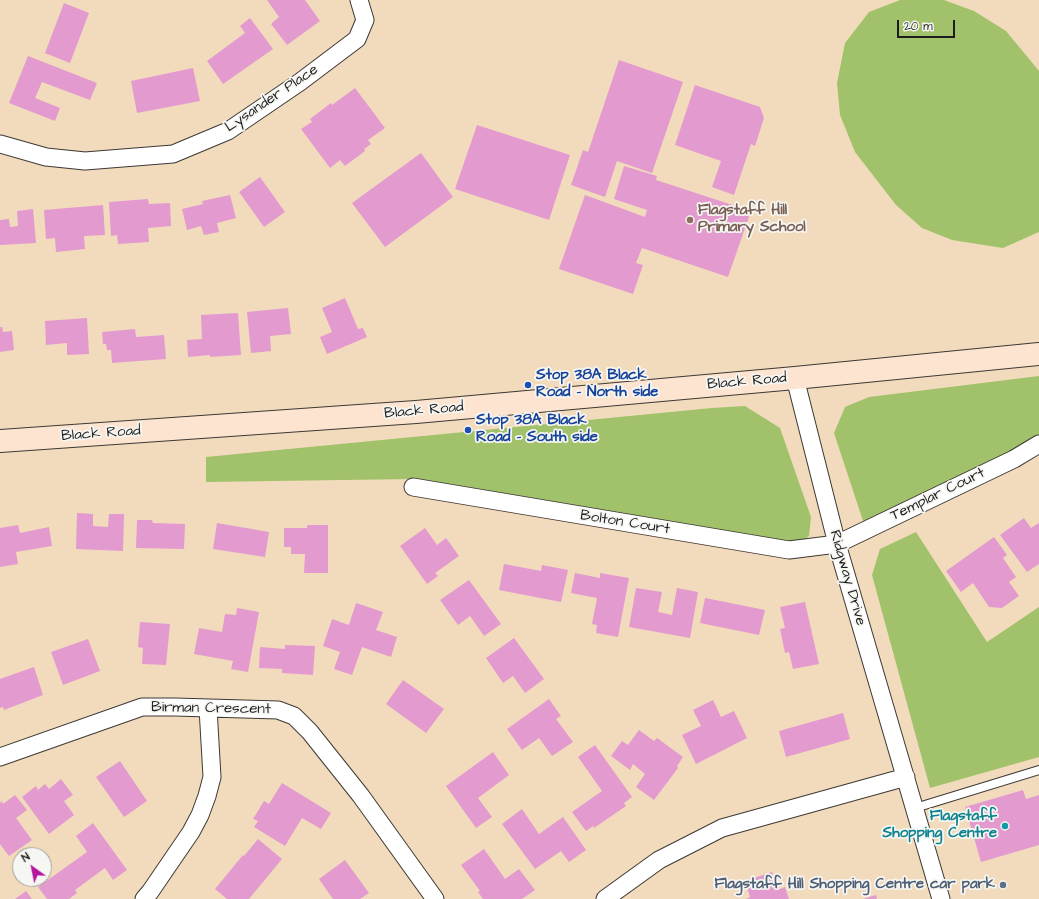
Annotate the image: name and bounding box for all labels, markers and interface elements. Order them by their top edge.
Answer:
scale bar [899,12,957,38]
text: 20 m [904,18,933,35]
street label: Lysander Place [222,61,322,137]
place label: Flagstaff Hill Primary School [698,202,806,237]
marker: Flagstaff Hill Primary School [685,215,695,225]
place label: Stop 38A Black Road - North side [536,367,658,402]
street label: Black Road [706,370,788,394]
marker: Stop 38A Black Road - North side [523,380,533,390]
street label: Black Road [383,399,465,423]
place label: Stop 38A Black Road - South side [476,412,598,447]
street label: Black Road [61,422,141,446]
marker: Stop 38A Black Road - South side [463,425,473,435]
street label: Templar Court [888,464,988,526]
street label: Bolton Court [579,507,671,539]
street label: Ridgway Drive [825,528,869,628]
street label: Birman Crescent [151,699,271,719]
place label: Flagstaff Shopping Centre [883,808,997,843]
marker: Flagstaff Shopping Centre [1000,821,1010,831]
north arrow [12,847,52,887]
text: N [19,849,33,866]
place label: Flagstaff Hill Shopping Centre car park [714,876,995,894]
marker: Flagstaff Hill Shopping Centre car park [998,880,1008,890]

